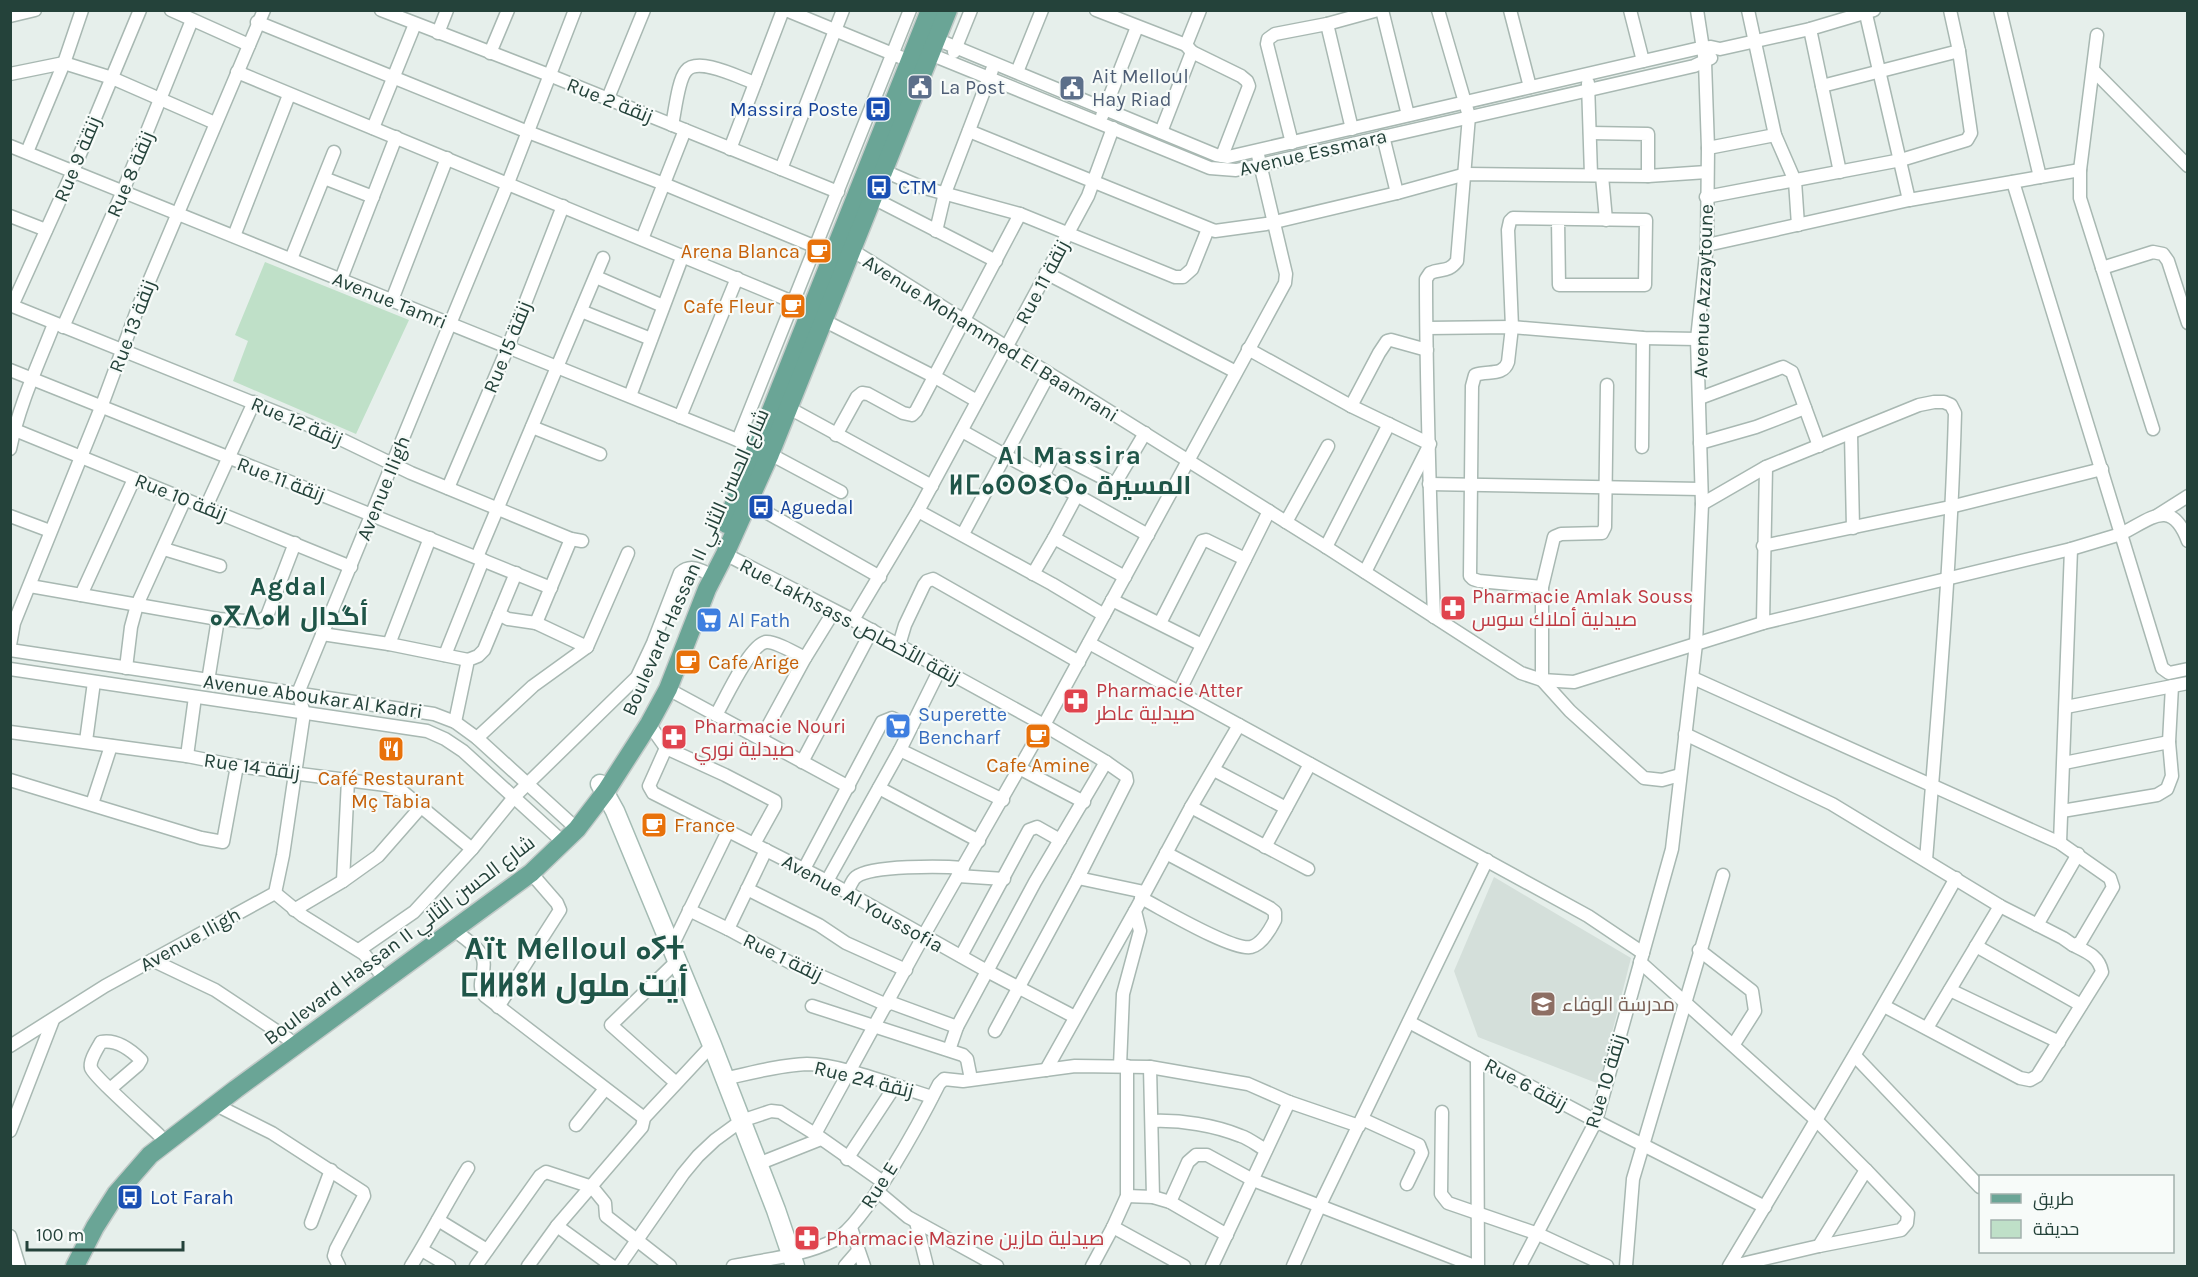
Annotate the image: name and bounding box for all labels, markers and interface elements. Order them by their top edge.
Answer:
place label: Ait Melloul Hay Riad [1092,65,1189,111]
public building icon: La Post [905,72,935,102]
street label: Rue 2 زنقة [563,73,656,128]
public building icon: Ait Melloul Hay Riad [1057,73,1087,103]
place label: La Post [940,76,1006,99]
bus stop icon: Massira Poste [863,94,893,124]
place label: Massira Poste [730,98,858,121]
street label: Rue 9 زنقة [49,113,106,205]
street label: Avenue Essmara [1237,124,1389,181]
street label: Rue 8 زنقة [102,128,159,221]
bus stop icon: CTM [864,172,894,202]
place label: CTM [898,176,937,199]
street label: Avenue Azzaytoune [1689,204,1718,378]
cafe icon: Arena Blanca [804,236,834,266]
street label: Rue 11 زنقة [1011,236,1074,328]
place label: Arena Blanca [681,240,800,263]
street label: Avenue Mohammed El Baamrani [859,250,1123,427]
street label: Avenue Tamri [329,267,451,334]
street label: Rue 13 زنقة [104,277,161,376]
cafe icon: Cafe Fleur [778,291,808,321]
place label: Cafe Fleur [683,295,775,318]
street label: Rue 15 زنقة [479,298,536,396]
street label: Rue 12 زنقة [248,392,346,451]
street label: Boulevard Hassan II شارع الحسن الثاني [617,405,777,721]
street label: Avenue Iligh [352,432,415,544]
district label: Al Massira ⵍⵎⴰⵙⵙⵉⵔⴰ المسيرة [949,440,1191,501]
street label: Rue 11 زنقة [234,452,328,507]
street label: Rue 10 زنقة [131,469,230,526]
bus stop icon: Aguedal [746,492,776,522]
place label: Aguedal [780,496,854,519]
street label: Rue Lakhsass زنقة الأخصاص [735,553,964,690]
district label: Agdal ⴰⴳⴷⴰⵍ أگدال [210,571,368,632]
place label: Pharmacie Amlak Souss صيدلية أملاك سوس [1472,585,1693,632]
pharmacy icon: Pharmacie Amlak Souss صيدلية أملاك سوس [1438,593,1468,623]
supermarket icon: Al Fath [694,605,724,635]
place label: Al Fath [728,609,790,632]
cafe icon: Cafe Arige [673,647,703,677]
place label: Cafe Arige [708,651,799,674]
street label: Avenue Aboukar Al Kadri [202,670,424,723]
place label: Pharmacie Atter صيدلية عاطر [1095,679,1243,725]
pharmacy icon: Pharmacie Atter صيدلية عاطر [1061,686,1091,716]
place label: Superette Bencharf [918,703,1007,749]
supermarket icon: Superette Bencharf [883,711,913,741]
place label: Pharmacie Nouri صيدلية نوري [694,715,846,765]
cafe icon: Cafe Amine [1023,721,1053,751]
pharmacy icon: Pharmacie Nouri صيدلية نوري [659,722,689,752]
restaurant icon: Café Restaurant Mç Tabia [376,734,406,764]
street label: Rue 14 زنقة [202,748,301,785]
place label: Cafe Amine [986,754,1090,777]
place label: Café Restaurant Mç Tabia [318,767,465,813]
cafe icon: France [639,810,669,840]
place label: France [674,814,735,837]
street label: Boulevard Hassan II شارع الحسن الثاني [259,831,542,1053]
street label: Avenue Al Youssofia [778,850,947,957]
street label: Avenue Iligh [136,902,244,976]
street label: Rue 1 زنقة [739,928,826,987]
district label: Aït Melloul ⴰⵢⵜ ⵎⵍⵍⵓⵍ أيت ملول [460,930,688,1004]
school or university icon: مدرسة الوفاء [1528,989,1558,1019]
place label: مدرسة الوفاء [1562,993,1675,1016]
street label: Rue 10 زنقة [1580,1031,1631,1131]
street label: Rue 6 زنقة [1480,1053,1571,1116]
street label: Rue 24 زنقة [812,1056,916,1103]
street label: Rue E [856,1158,903,1213]
legend [1979,1175,2174,1253]
bus stop icon: Lot Farah [115,1182,145,1212]
place label: Lot Farah [150,1186,234,1209]
text: طريق [2033,1188,2074,1211]
scale bar [27,1214,183,1252]
text: حديقة [2033,1218,2079,1240]
pharmacy icon: Pharmacie Mazine صيدلية مازين [792,1223,822,1253]
text: 100 m [36,1224,84,1246]
place label: Pharmacie Mazine صيدلية مازين [826,1227,1104,1251]

